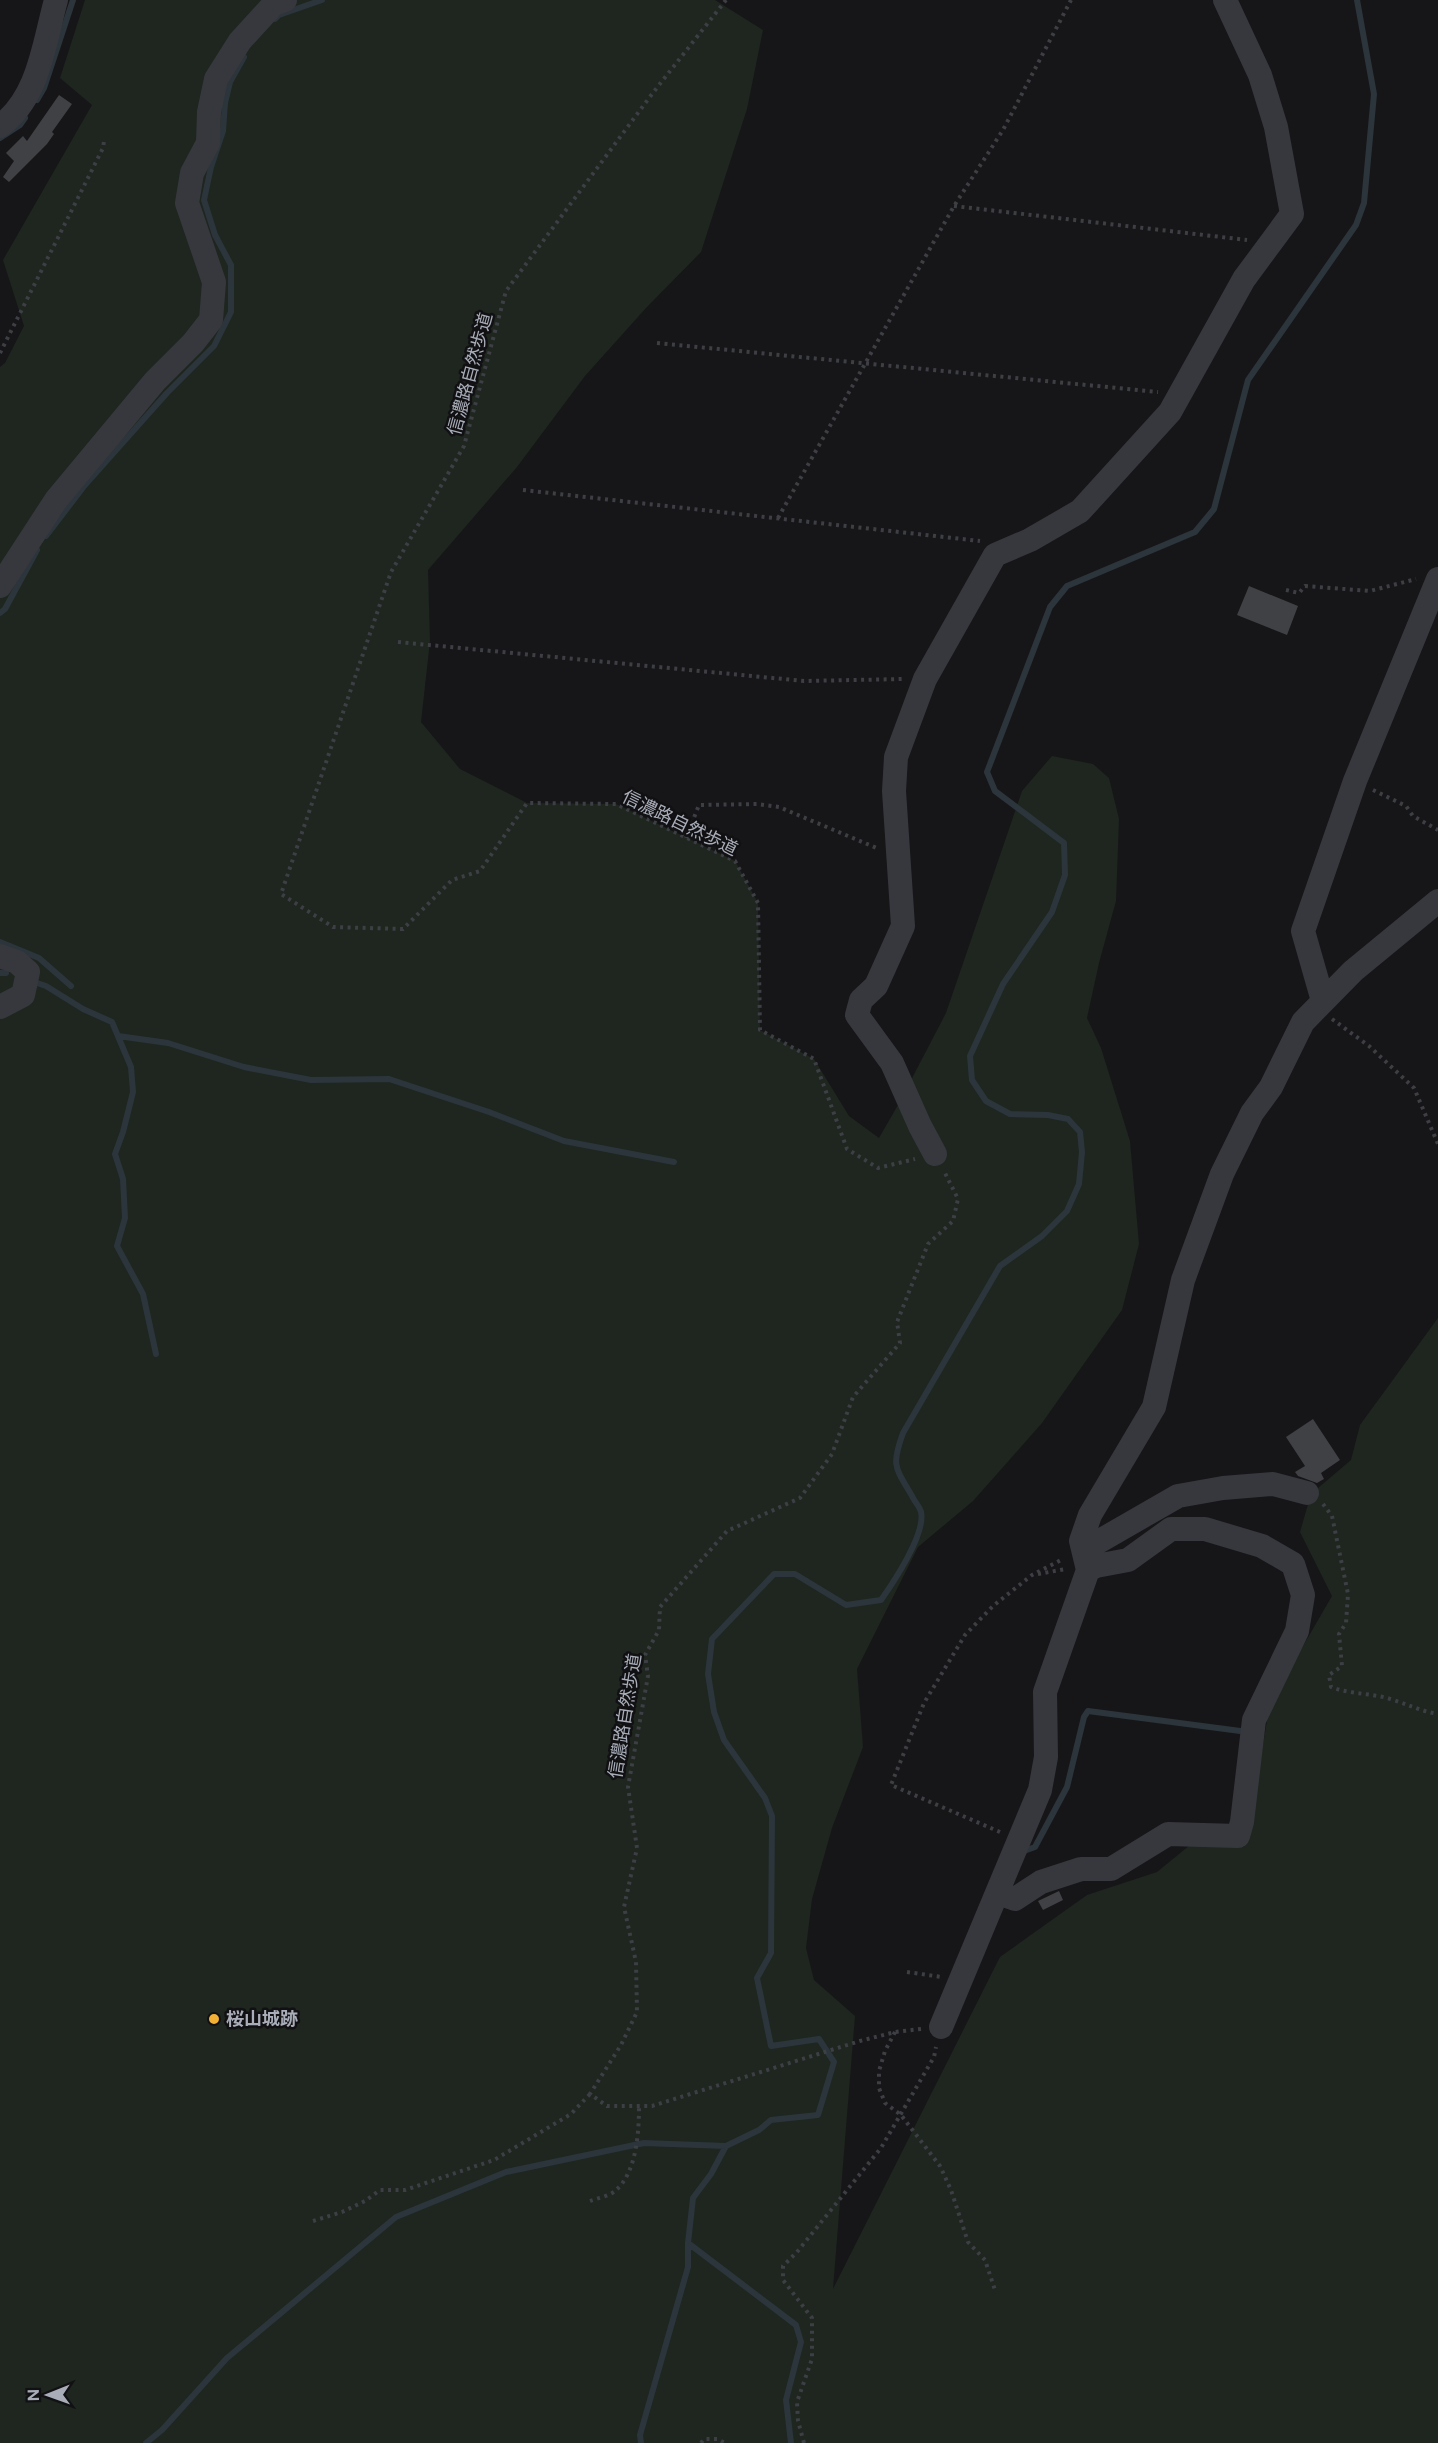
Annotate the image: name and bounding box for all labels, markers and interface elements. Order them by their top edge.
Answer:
street label: 信濃路自然歩道 [443,310,497,438]
street label: 信濃路自然歩道 [619,785,741,861]
street label: 信濃路自然歩道 [604,1652,646,1780]
place label: 桜山城跡 [226,2008,298,2030]
marker: 桜山城跡 [207,2012,221,2026]
north arrow [18,2365,78,2425]
text: N [24,2389,43,2402]

